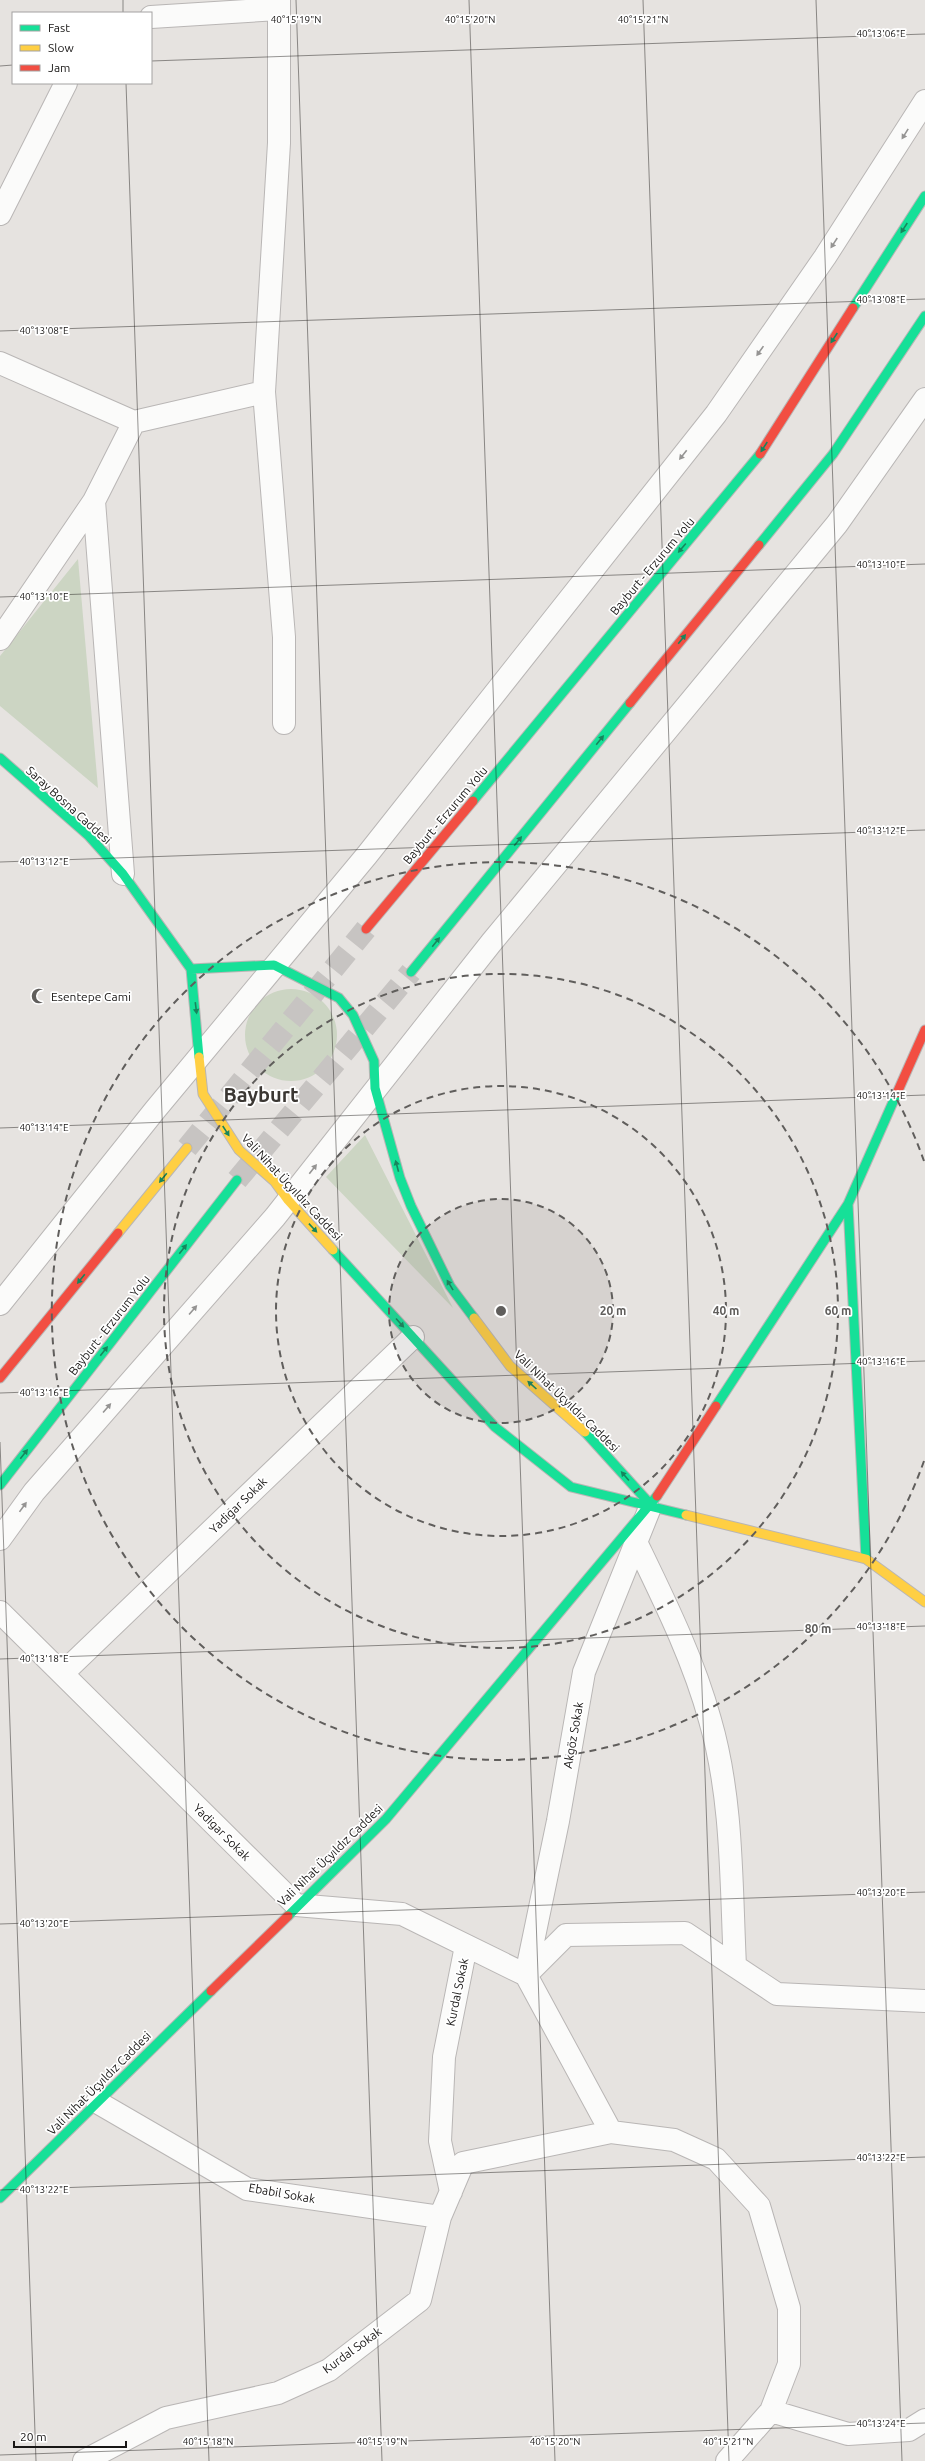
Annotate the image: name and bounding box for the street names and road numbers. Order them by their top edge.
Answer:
street label: Bayburt - Erzurum Yolu [607,515,697,617]
street label: Saray Bosna Caddesi [24,763,114,847]
street label: Bayburt - Erzurum Yolu [400,764,490,866]
street label: Vali Nihat Üçyıldız Caddesi [239,1131,345,1243]
street label: Bayburt - Erzurum Yolu [66,1272,152,1378]
street label: Vali Nihat Üçyıldız Caddesi [512,1347,622,1455]
street label: Yadigar Sokak [207,1474,269,1536]
street label: Akgöz Sokak [561,1701,585,1769]
street label: Yadigar Sokak [191,1801,253,1863]
street label: Vali Nihat Üçyıldız Caddesi [275,1801,385,1909]
street label: Kurdal Sokak [443,1957,471,2027]
street label: Vali Nihat Üçyıldız Caddesi [45,2029,153,2137]
street label: Ebabil Sokak [248,2181,316,2205]
street label: Kurdal Sokak [320,2324,384,2376]

